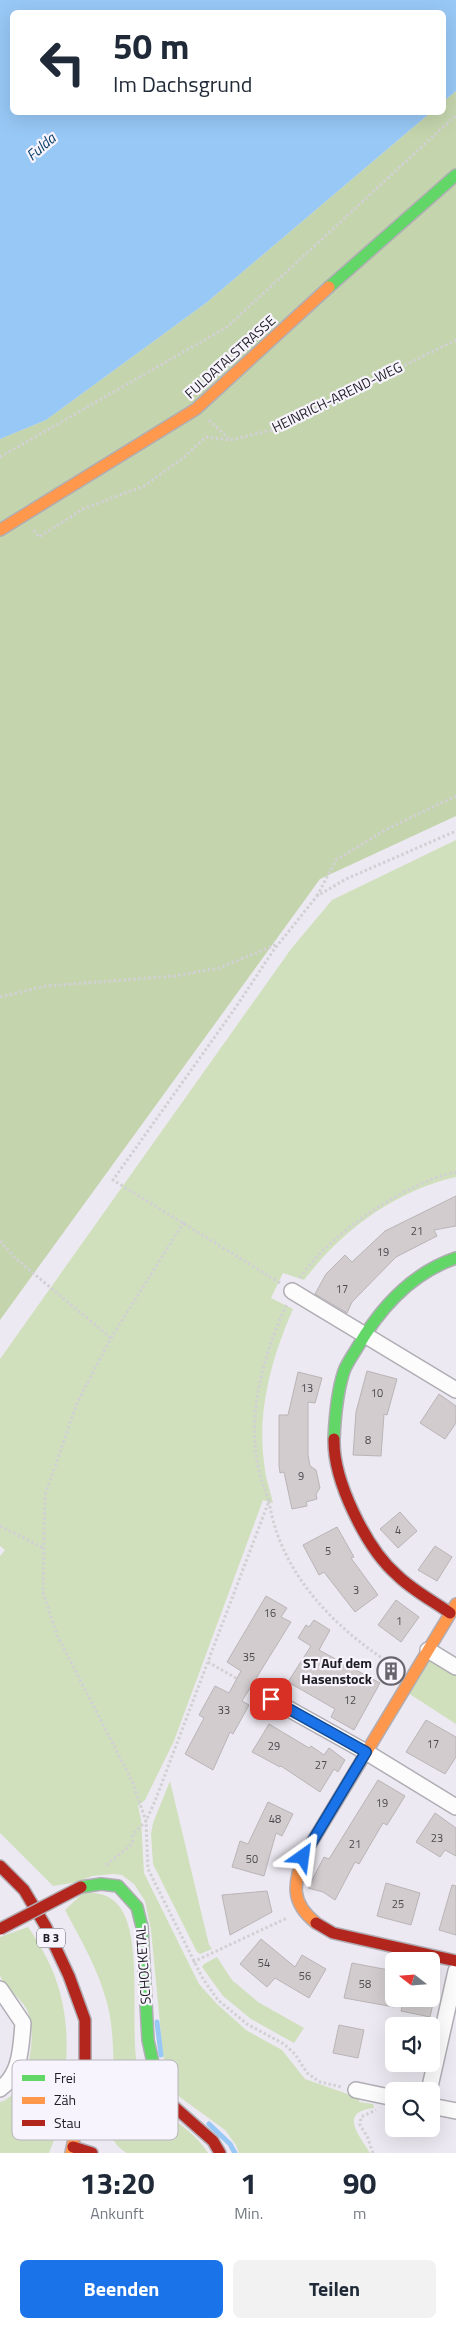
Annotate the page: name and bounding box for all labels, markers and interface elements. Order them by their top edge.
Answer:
text: 50 m [113,19,189,73]
icon: left [30,30,95,95]
text: Im Dachsgrund [113,67,252,101]
water label: Fulda [21,126,62,166]
street label: FULDATALSTRASSE [180,310,280,403]
street label: HEINRICH-AREND-WEG [268,356,406,437]
house number: 21 [411,1223,423,1239]
house number: 19 [377,1244,389,1260]
house number: 17 [336,1281,348,1297]
house number: 13 [301,1380,313,1396]
house number: 10 [371,1385,383,1401]
house number: 8 [365,1432,371,1448]
house number: 9 [298,1468,304,1484]
house number: 4 [395,1522,401,1538]
house number: 5 [325,1543,331,1559]
house number: 3 [353,1582,359,1598]
house number: 16 [264,1605,276,1621]
house number: 1 [396,1613,402,1629]
house number: 35 [243,1649,255,1665]
place label: ST Auf dem Hasenstock [301,1652,373,1689]
building icon: ST Auf dem Hasenstock [376,1656,406,1686]
pin [250,1678,292,1720]
icon: arrive [257,1685,285,1713]
house number: 12 [344,1692,356,1708]
house number: 33 [218,1702,230,1718]
house number: 17 [427,1736,439,1752]
house number: 29 [268,1738,280,1754]
house number: 27 [315,1757,327,1773]
house number: 19 [376,1795,388,1811]
house number: 48 [269,1811,281,1827]
position arrow [276,1830,328,1882]
house number: 23 [431,1830,443,1846]
house number: 21 [349,1836,361,1852]
house number: 50 [246,1851,258,1867]
house number: 25 [392,1896,404,1912]
street label: SCHOCKETAL [129,1925,156,2005]
road number: B 3 [37,1929,65,1948]
north arrow [385,1952,440,2008]
map controls [385,1952,440,2137]
house number: 54 [258,1955,270,1971]
house number: 56 [299,1968,311,1984]
house number: 58 [359,1976,371,1992]
button: sound [385,2017,440,2072]
legend [12,2060,178,2140]
text: Frei [54,2067,76,2088]
button: search [385,2082,440,2137]
text: Zäh [54,2089,76,2110]
text: Stau [54,2112,81,2133]
text: 13:20 [80,2160,155,2206]
text: 1 [240,2160,257,2206]
text: 90 [343,2160,376,2206]
text: Ankunft [90,2201,144,2225]
text: Min. [234,2201,263,2225]
text: m [353,2201,366,2225]
button: Beenden [20,2260,223,2318]
button: Teilen [233,2260,436,2318]

